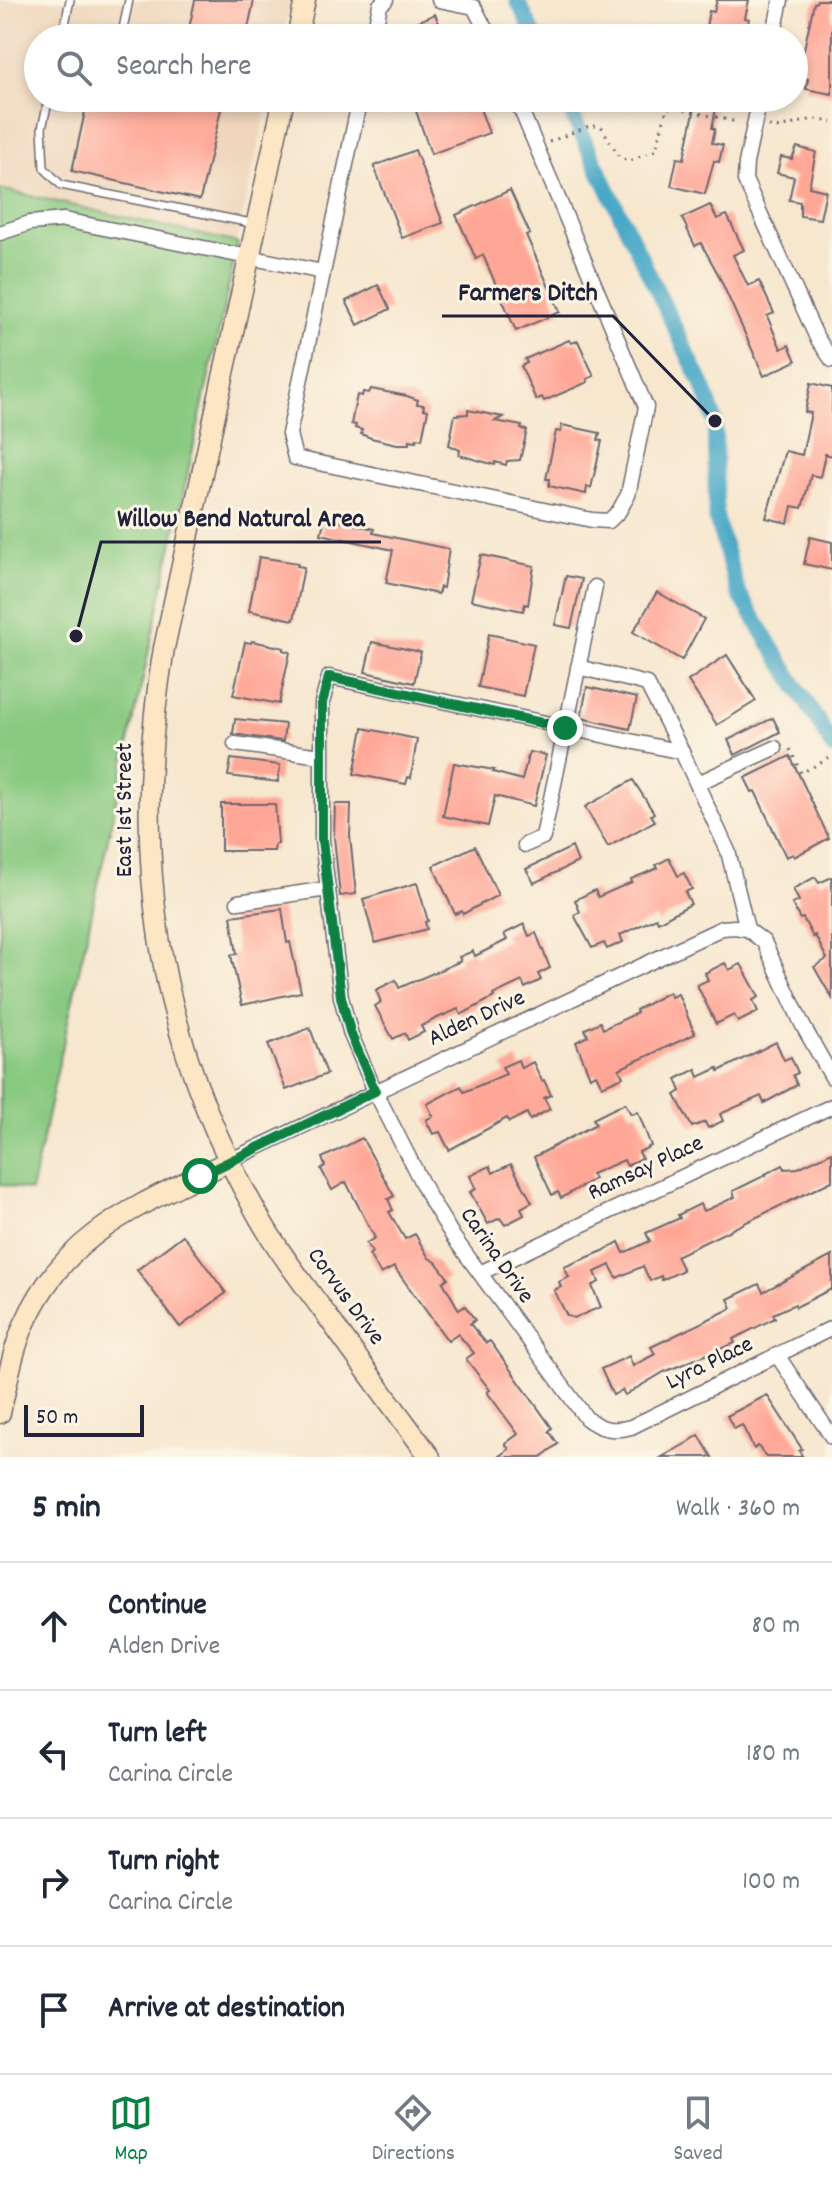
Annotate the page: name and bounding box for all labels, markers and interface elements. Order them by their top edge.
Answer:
search box [24,24,808,112]
icon: search [52,46,96,90]
text: Search here [116,47,252,90]
callout: Farmers Ditch [442,266,613,316]
text: Farmers Ditch [458,276,598,313]
callout: Willow Bend Natural Area [101,492,381,542]
text: Willow Bend Natural Area [117,502,366,539]
route end [547,710,583,746]
street label: East 1st Street [109,743,143,877]
street label: Alden Drive [423,982,531,1056]
street label: Ramsay Place [583,1127,709,1211]
route start [182,1158,218,1194]
street label: Carina Drive [450,1201,542,1311]
street label: Corvus Drive [298,1241,392,1353]
street label: Lyra Place [661,1328,759,1400]
scale bar [24,1401,144,1437]
text: 50 m [36,1403,78,1434]
text: 5 min [32,1485,101,1534]
text: Walk · 360 m [676,1491,800,1528]
text: Continue [108,1586,207,1629]
icon: ahead [32,1604,76,1648]
text: 80 m [752,1608,800,1645]
text: Alden Drive [108,1629,220,1666]
text: Turn left [108,1714,207,1757]
icon: left [32,1732,76,1776]
text: 180 m [746,1736,800,1773]
text: Carina Circle [108,1757,233,1794]
text: Turn right [108,1842,219,1885]
icon: right [32,1860,76,1904]
text: 100 m [742,1864,800,1901]
text: Carina Circle [108,1885,233,1922]
icon: arrive [32,1988,76,2032]
text: Arrive at destination [108,1989,345,2032]
tab: Map [109,2091,153,2170]
tab: Directions [372,2091,455,2170]
tab: Saved [674,2091,723,2170]

